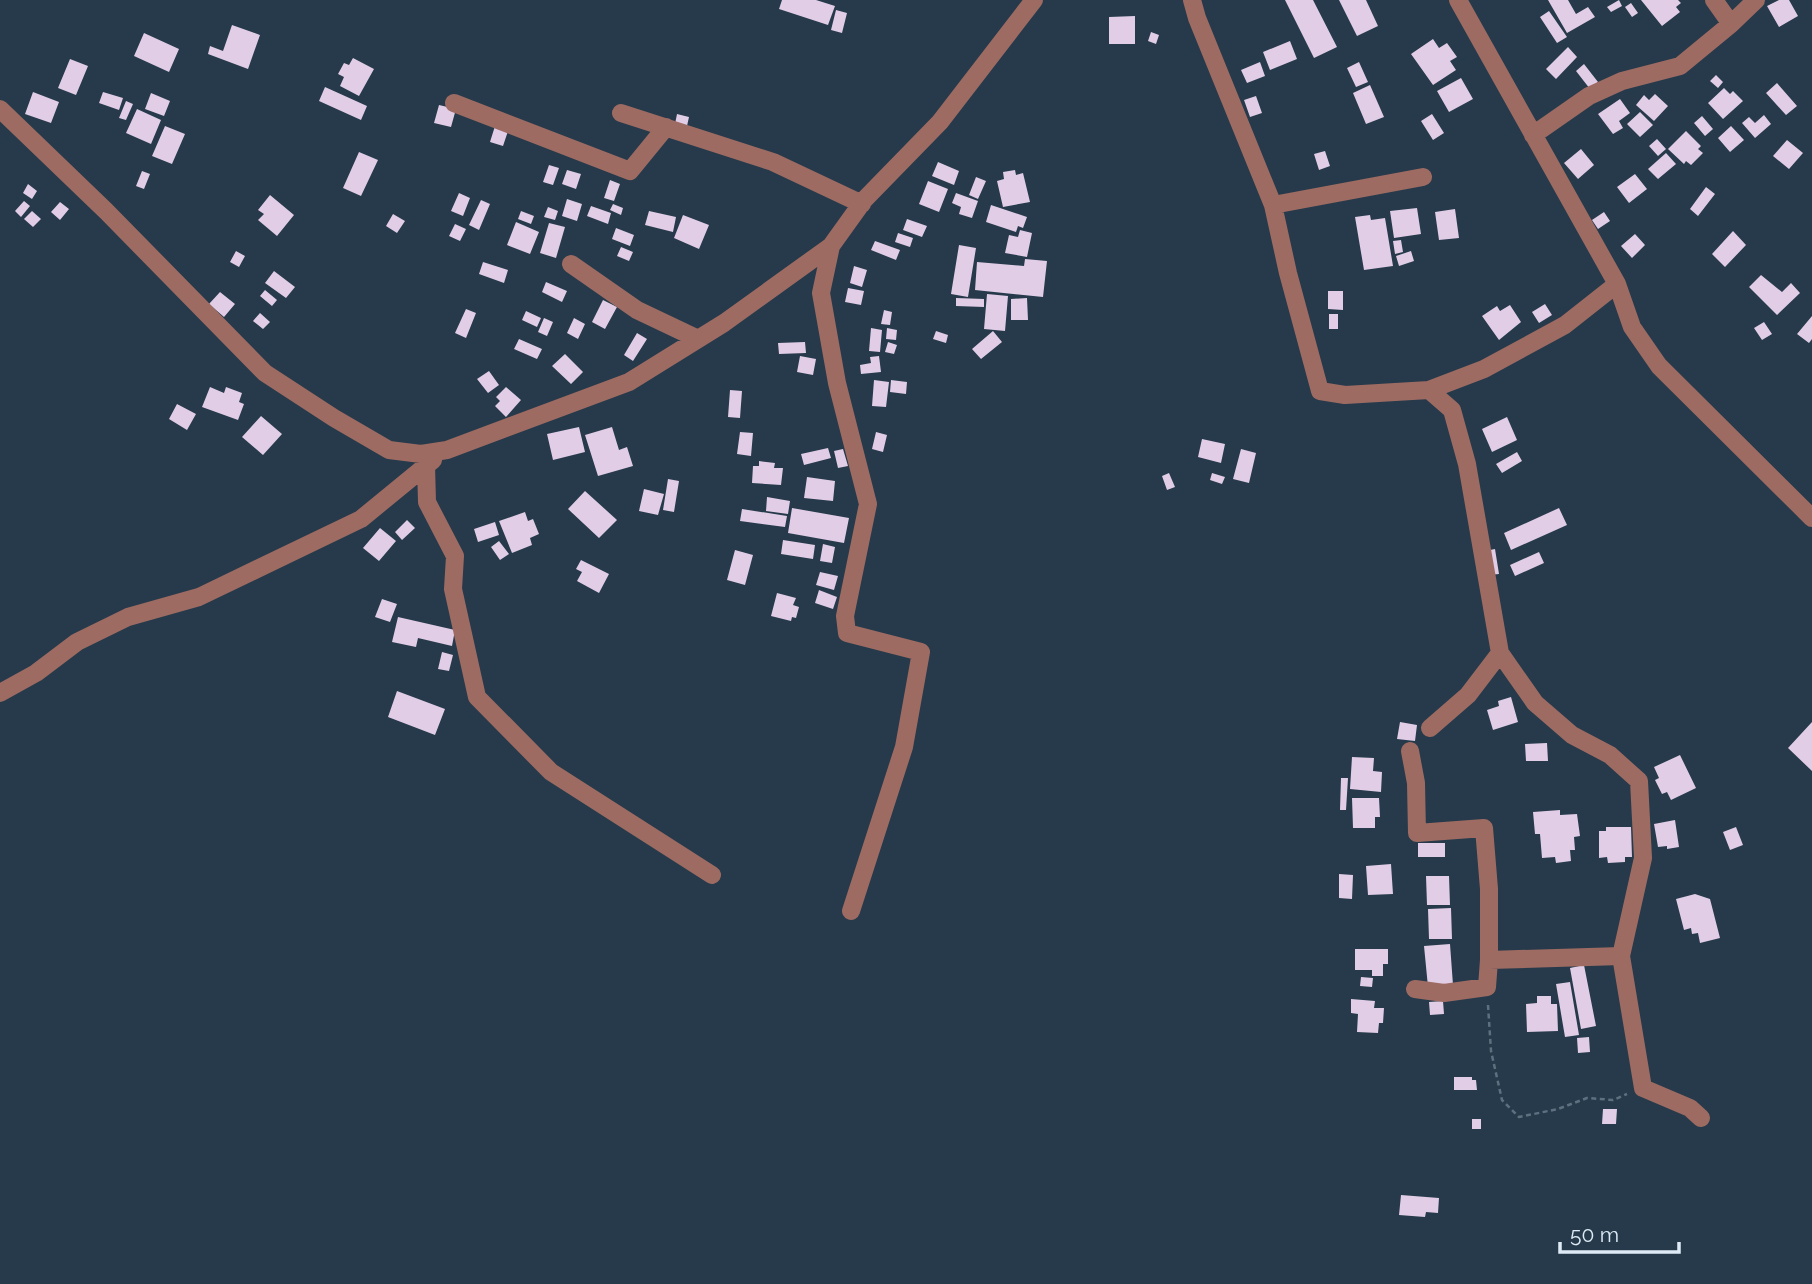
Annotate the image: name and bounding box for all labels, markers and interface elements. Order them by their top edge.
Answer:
scale bar [1560,1210,1679,1254]
text: 50 m [1570,1222,1619,1247]

